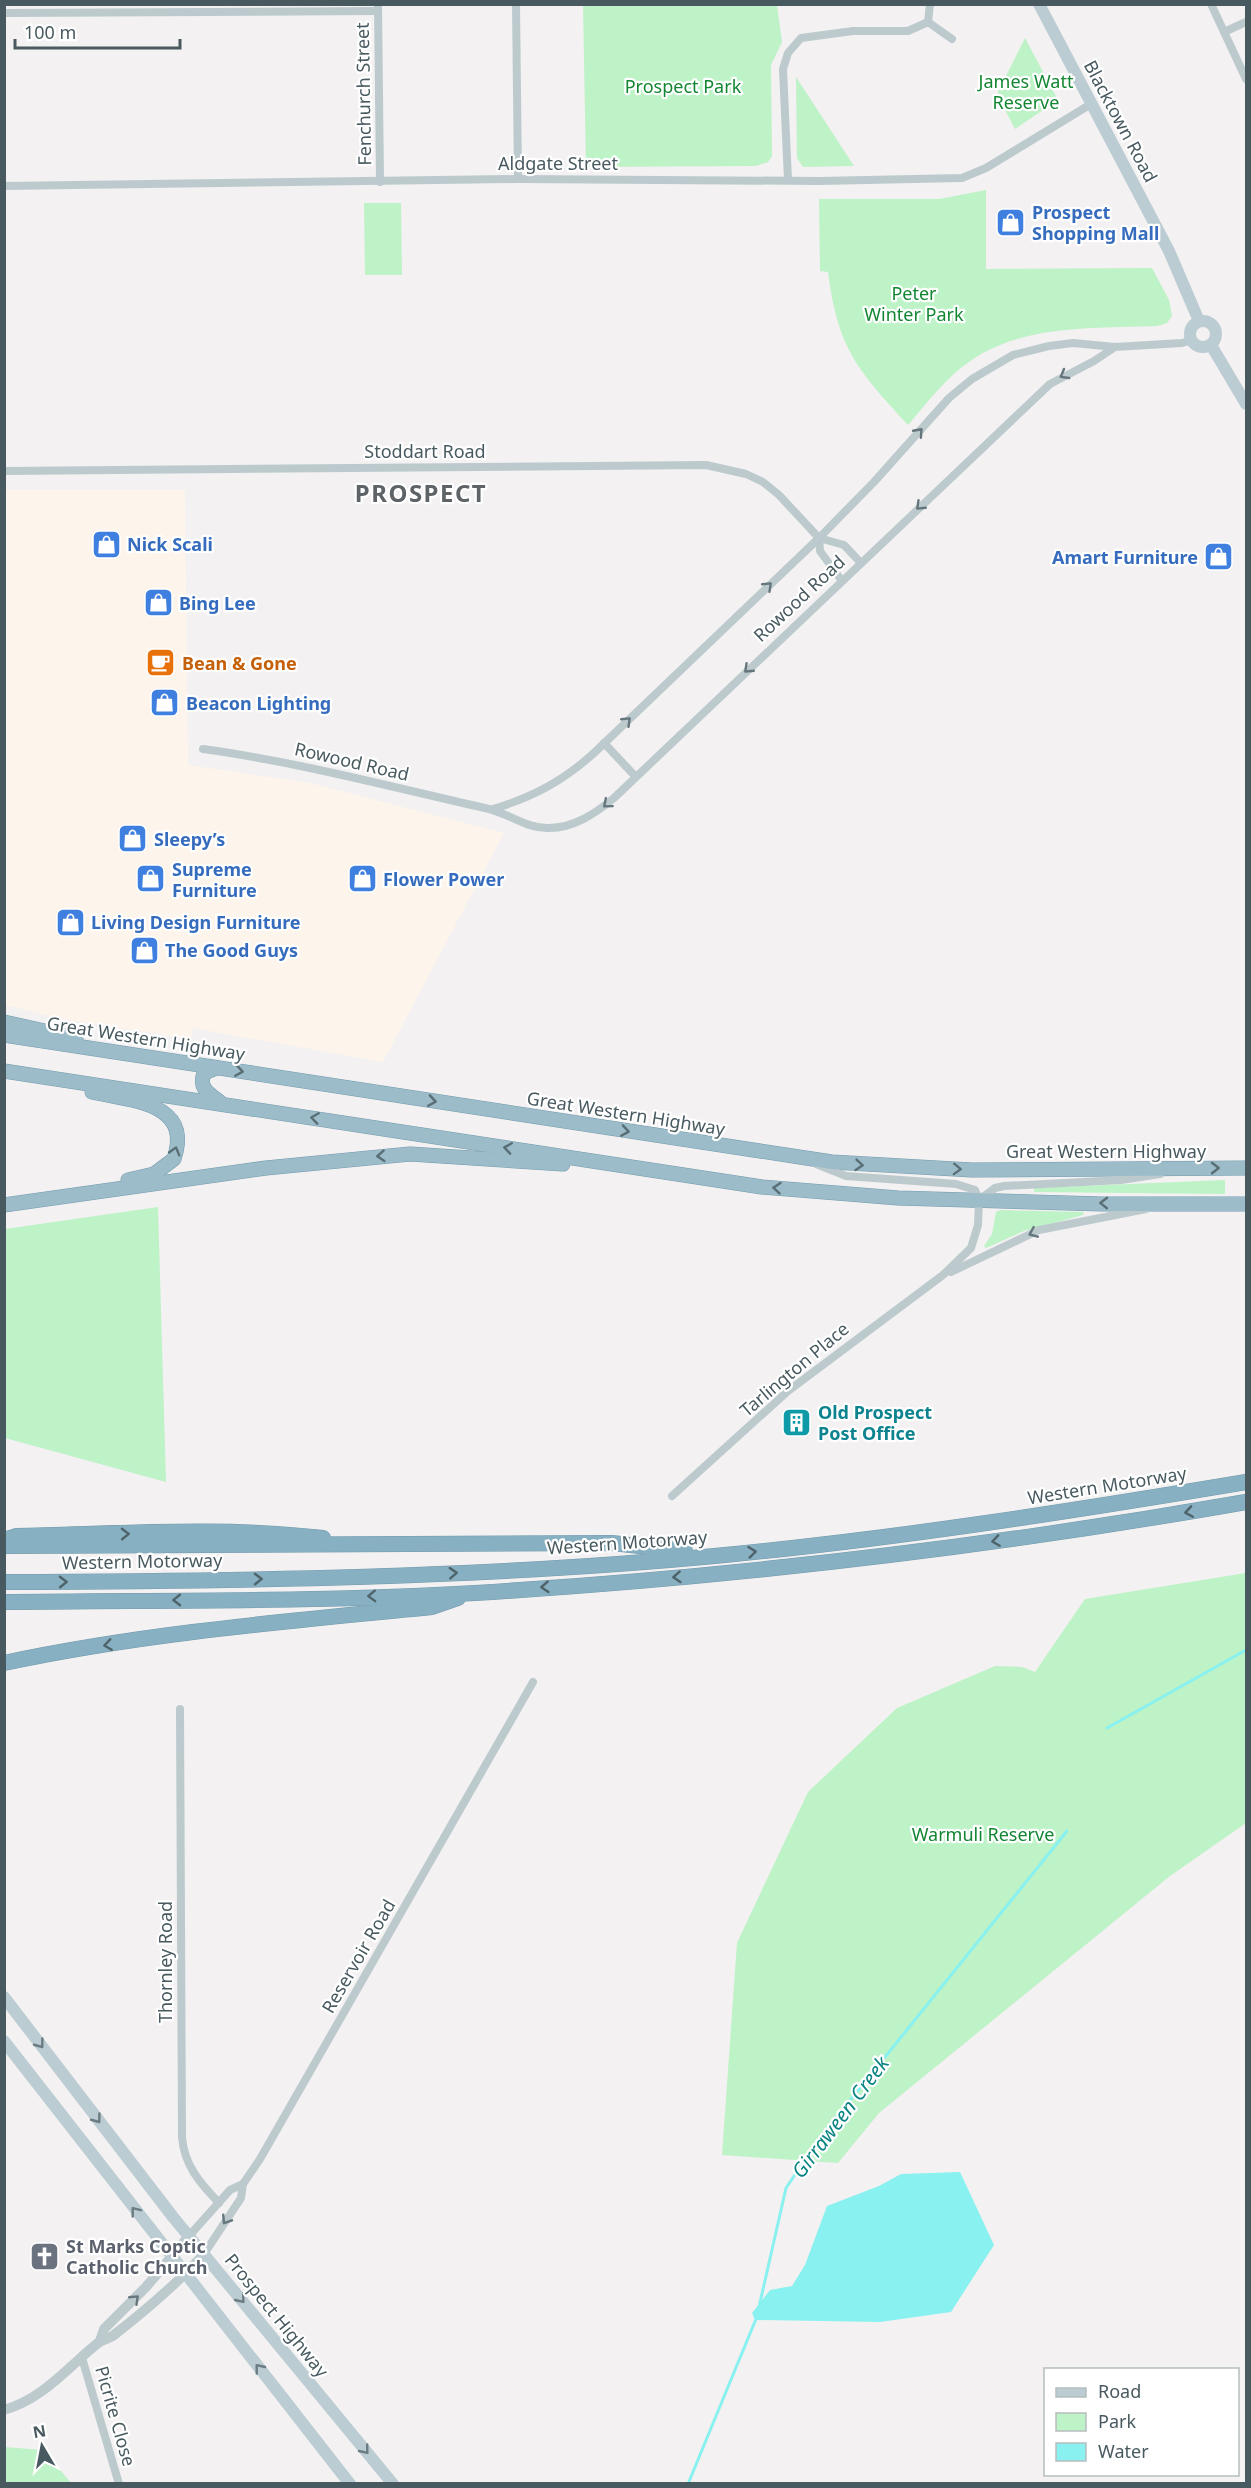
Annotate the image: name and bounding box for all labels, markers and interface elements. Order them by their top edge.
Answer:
scale bar [15,12,180,50]
text: 100 m [24,20,76,44]
street label: Fenchurch Street [350,22,376,166]
street label: Blacktown Road [1079,56,1163,186]
park label: James Watt Reserve [977,69,1074,114]
park label: Prospect Park [625,74,742,98]
street label: Aldgate Street [498,151,618,175]
place label: Prospect Shopping Mall [1032,200,1159,245]
shop icon: Prospect Shopping Mall [995,206,1027,238]
park label: Peter Winter Park [864,281,964,326]
one-way arrow [1060,368,1070,380]
one-way arrow [912,428,923,439]
street label: Stoddart Road [364,439,486,463]
district label: PROSPECT [355,476,487,509]
one-way arrow [916,499,926,510]
shop icon: Nick Scali [90,528,122,560]
place label: Nick Scali [127,532,213,556]
shop icon: Amart Furniture [1203,541,1235,573]
place label: Amart Furniture [1052,545,1198,569]
street label: Rowood Road [748,549,850,647]
one-way arrow [762,582,772,593]
shop icon: Bing Lee [142,587,174,619]
place label: Bing Lee [179,591,256,615]
cafe icon: Bean & Gone [145,647,177,679]
place label: Bean & Gone [182,651,297,675]
one-way arrow [744,662,755,673]
shop icon: Beacon Lighting [149,687,181,719]
place label: Beacon Lighting [186,691,331,715]
one-way arrow [620,717,631,728]
street label: Rowood Road [292,736,412,786]
one-way arrow [603,796,614,807]
shop icon: Sleepy’s [117,823,149,855]
place label: Sleepy’s [154,827,225,851]
place label: Supreme Furniture [172,857,257,902]
shop icon: Supreme Furniture [135,863,167,895]
shop icon: Flower Power [346,863,378,895]
place label: Flower Power [383,867,504,891]
shop icon: Living Design Furniture [54,906,86,938]
place label: Living Design Furniture [91,910,301,934]
shop icon: The Good Guys [128,934,160,966]
place label: The Good Guys [165,938,298,962]
street label: Great Western Highway [45,1010,248,1066]
one-way arrow [235,1065,244,1077]
street label: Great Western Highway [525,1085,728,1141]
one-way arrow [427,1094,437,1107]
one-way arrow [311,1112,320,1124]
one-way arrow [620,1124,629,1136]
street label: Great Western Highway [1006,1139,1207,1163]
one-way arrow [504,1142,513,1154]
one-way arrow [168,1146,180,1157]
one-way arrow [377,1149,386,1162]
one-way arrow [855,1158,864,1171]
one-way arrow [1210,1162,1219,1174]
one-way arrow [952,1163,961,1176]
one-way arrow [773,1182,782,1195]
one-way arrow [1100,1197,1109,1210]
one-way arrow [1029,1226,1040,1238]
street label: Tarlington Place [735,1316,853,1422]
place label: Old Prospect Post Office [818,1400,932,1445]
building icon: Old Prospect Post Office [781,1406,813,1438]
street label: Western Motorway [1026,1460,1189,1509]
one-way arrow [1184,1505,1194,1518]
street label: Western Motorway [546,1524,709,1560]
one-way arrow [121,1528,130,1540]
one-way arrow [991,1535,1001,1547]
one-way arrow [748,1546,757,1559]
street label: Western Motorway [62,1548,223,1574]
one-way arrow [448,1566,457,1579]
one-way arrow [673,1571,682,1584]
one-way arrow [253,1573,262,1585]
one-way arrow [58,1575,67,1588]
one-way arrow [541,1581,550,1594]
one-way arrow [367,1590,376,1602]
one-way arrow [172,1593,181,1606]
one-way arrow [104,1639,113,1651]
park label: Warmuli Reserve [912,1822,1054,1846]
street label: Reservoir Road [316,1895,400,2017]
street label: Thornley Road [153,1901,177,2023]
one-way arrow [33,2038,44,2049]
water label: Girraween Creek [785,2050,895,2183]
one-way arrow [90,2112,101,2123]
one-way arrow [132,2207,143,2218]
one-way arrow [222,2213,233,2224]
place label: St Marks Coptic Catholic Church [66,2234,207,2279]
church icon: St Marks Coptic Catholic Church [29,2240,61,2272]
street label: Prospect Highway [220,2248,335,2382]
one-way arrow [234,2292,245,2303]
one-way arrow [128,2295,138,2306]
street label: Picrite Close [90,2363,142,2469]
one-way arrow [255,2363,266,2374]
legend [1044,2368,1239,2476]
text: Road [1098,2379,1141,2403]
text: Park [1098,2409,1136,2433]
north arrow [12,2416,72,2476]
text: N [31,2419,48,2443]
text: Water [1098,2439,1149,2463]
one-way arrow [358,2443,369,2454]

